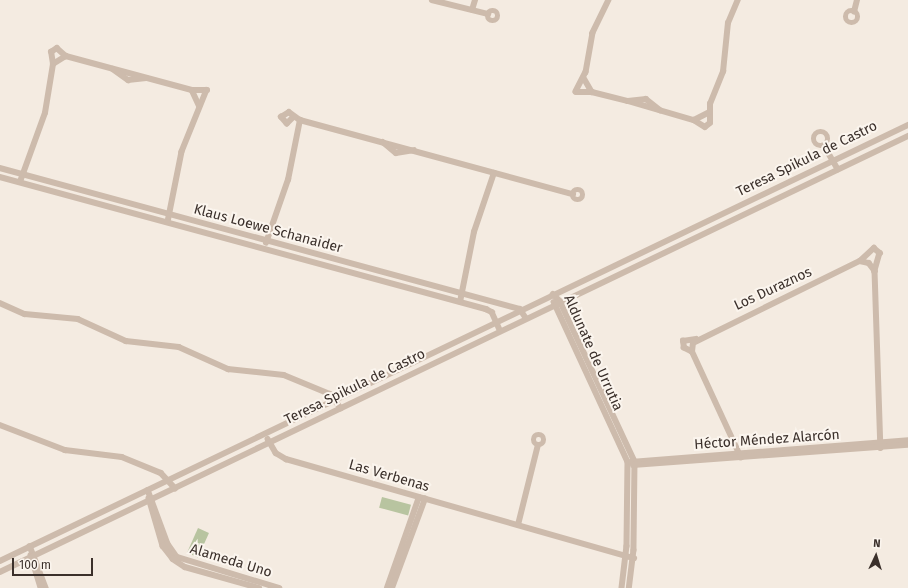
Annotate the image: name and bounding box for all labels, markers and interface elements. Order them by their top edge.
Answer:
street label: Teresa Spikula de Castro [734,118,880,200]
street label: Klaus Loewe Schanaider [192,201,344,257]
street label: Los Duraznos [731,264,815,314]
street label: Aldunate de Urrutia [560,292,626,414]
street label: Teresa Spikula de Castro [282,346,428,428]
street label: Héctor Méndez Alarcón [694,427,840,453]
street label: Las Verbenas [347,456,431,496]
north arrow [856,536,896,576]
text: N [873,537,881,550]
street label: Alameda Uno [188,541,274,581]
scale bar [14,550,95,576]
text: 100 m [19,558,51,572]

